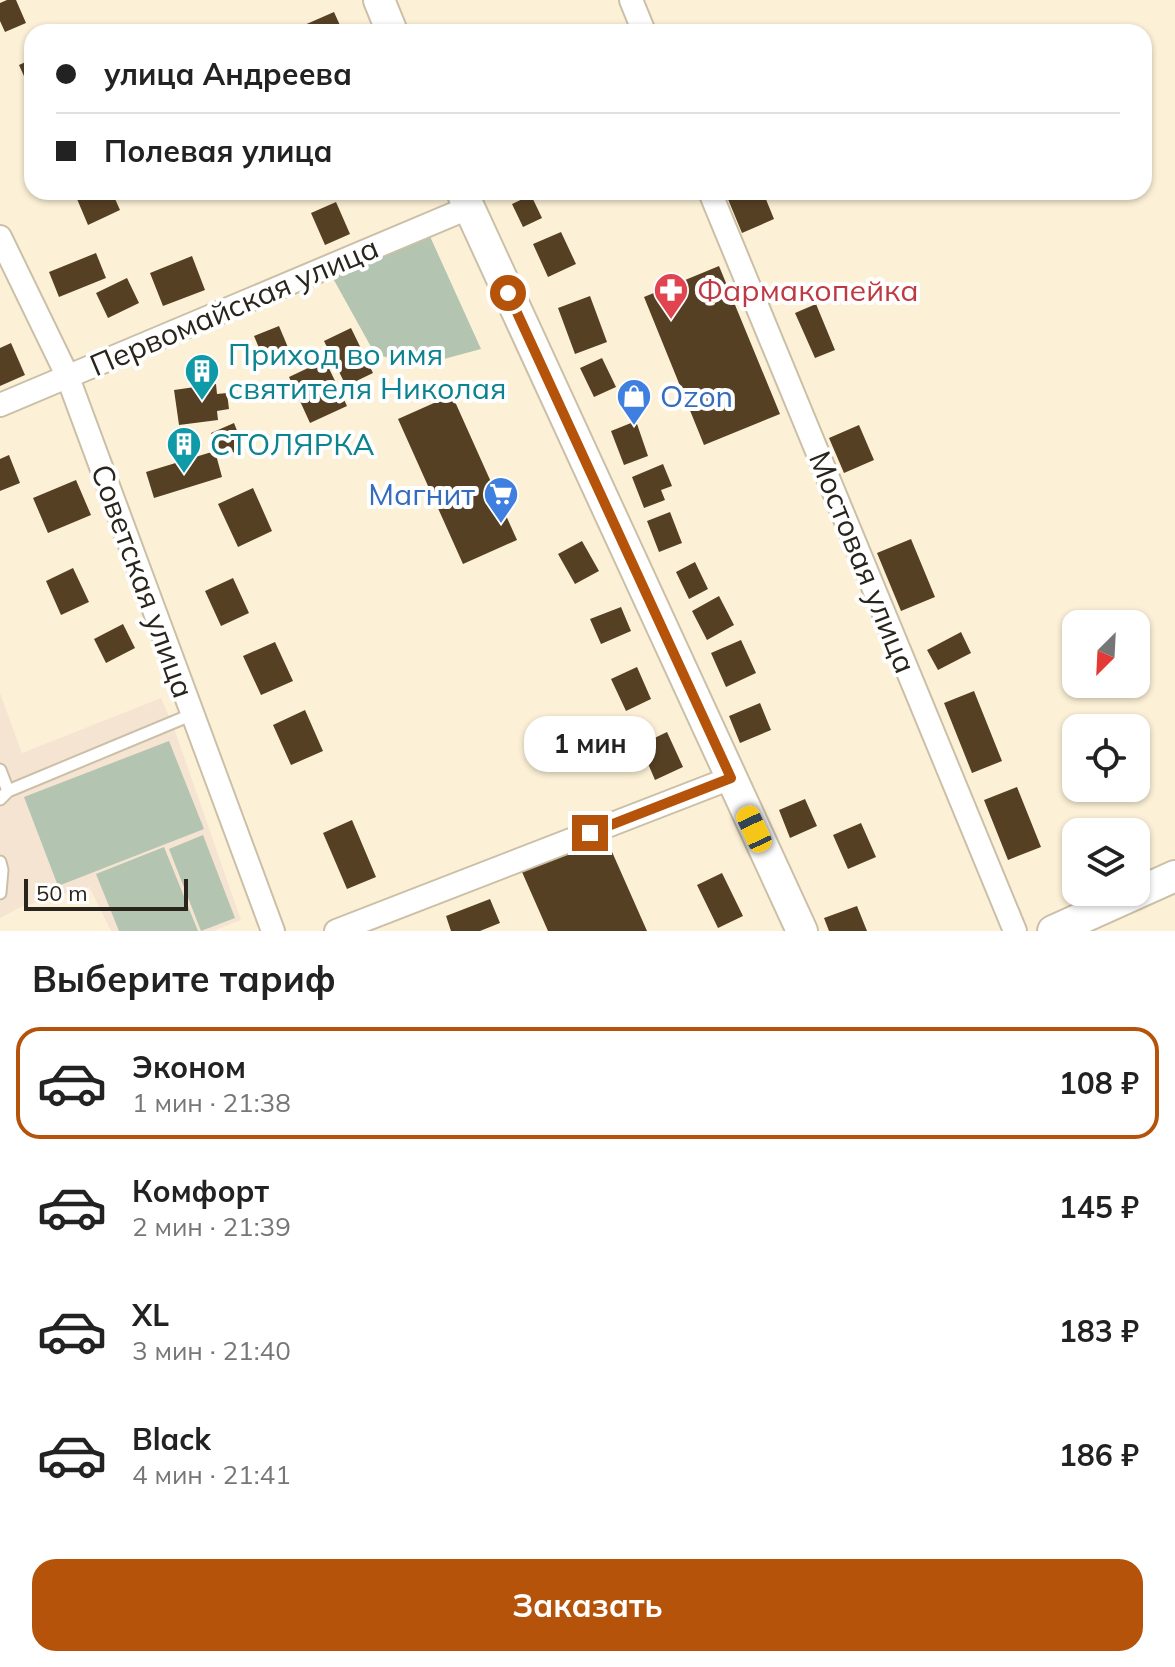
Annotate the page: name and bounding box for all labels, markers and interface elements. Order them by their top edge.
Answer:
text: улица Андреева [104,55,352,93]
text: Полевая улица [104,132,332,170]
street label: Первомайская улица [84,228,384,384]
pharmacy icon: Фармакопейка [652,271,690,321]
place label: Фармакопейка [697,271,918,309]
route start [490,275,526,311]
place label: Приход во имя святителя Николая [228,335,506,407]
building icon: Приход во имя святителя Николая [183,352,221,402]
shop icon: Ozon [615,377,653,427]
place label: Ozon [660,377,733,415]
building icon: СТОЛЯРКА [165,425,203,475]
place label: СТОЛЯРКА [210,425,375,463]
street label: Мостовая улица [801,445,925,679]
street label: Советская улица [83,459,203,703]
place label: Магнит [368,475,475,513]
supermarket icon: Магнит [482,475,520,525]
north arrow [1062,610,1150,698]
map controls [1062,610,1150,906]
button: locate [1062,714,1150,802]
callout: 1 мин [524,717,656,773]
text: 1 мин [554,727,626,760]
car [733,802,775,856]
route end [572,815,608,851]
button: layers [1062,818,1150,906]
scale bar [24,875,188,911]
text: 50 m [36,879,87,907]
text: Выберите тариф [32,956,336,1001]
icon: car [36,1047,108,1119]
text: Эконом [132,1048,246,1086]
text: 108 ₽ [1059,1064,1139,1102]
text: 1 мин · 21:38 [132,1086,291,1119]
icon: car [36,1171,108,1243]
text: Комфорт [132,1172,269,1210]
text: 145 ₽ [1059,1188,1139,1226]
text: 2 мин · 21:39 [132,1210,291,1243]
icon: car [36,1295,108,1367]
text: XL [132,1296,169,1334]
text: 183 ₽ [1059,1312,1139,1350]
text: 3 мин · 21:40 [132,1334,291,1367]
icon: car [36,1419,108,1491]
text: Black [132,1420,211,1458]
text: 186 ₽ [1059,1436,1139,1474]
text: 4 мин · 21:41 [132,1458,291,1491]
button: Заказать [32,1559,1143,1651]

